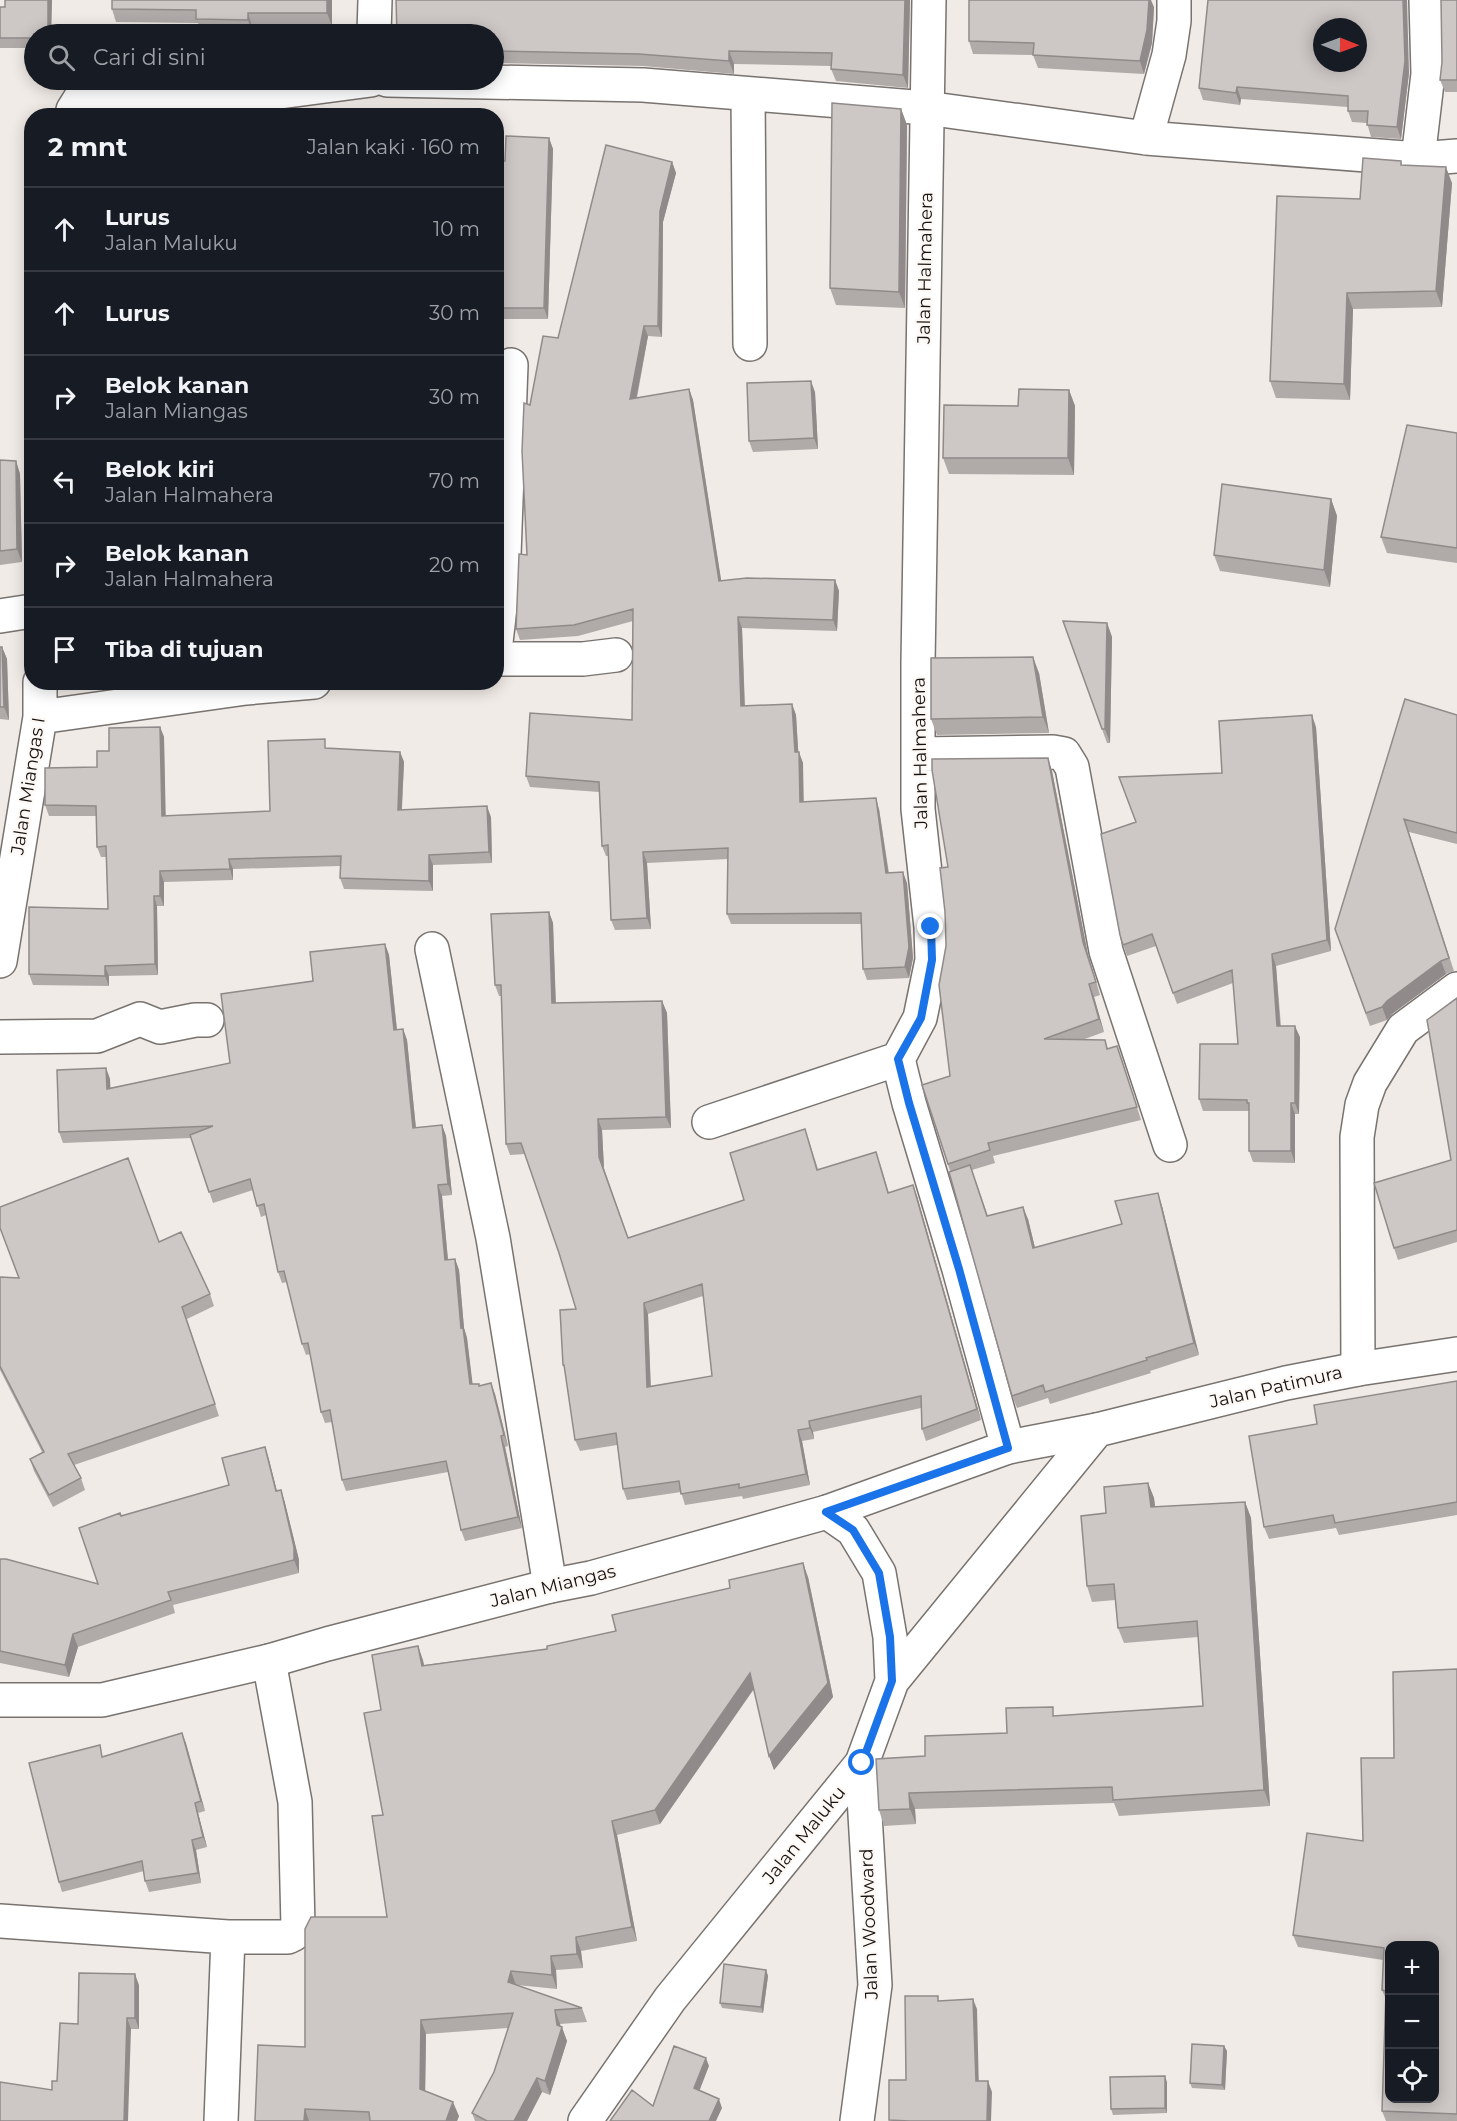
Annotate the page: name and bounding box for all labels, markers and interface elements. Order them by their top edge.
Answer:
north arrow [1313,18,1367,72]
search box [24,24,504,90]
icon: search [45,41,78,74]
text: Cari di sini [93,44,206,71]
text: 2 mnt [48,131,127,163]
text: Jalan kaki · 160 m [307,135,480,159]
street label: Jalan Halmahera [913,192,937,345]
text: Lurus [105,204,170,231]
icon: ahead [48,213,81,246]
text: 10 m [433,217,480,241]
text: Jalan Maluku [105,231,238,255]
icon: ahead [48,297,81,330]
text: Lurus [105,300,170,327]
text: 30 m [429,301,480,325]
text: Belok kanan [105,372,249,399]
icon: right [48,381,81,414]
text: 30 m [429,385,480,409]
text: Jalan Miangas [105,399,248,423]
text: Belok kiri [105,456,214,483]
icon: left [48,465,81,498]
text: 70 m [429,469,480,493]
text: Jalan Halmahera [105,483,274,507]
text: Belok kanan [105,540,249,567]
icon: right [48,549,81,582]
text: 20 m [429,553,480,577]
text: Jalan Halmahera [105,567,274,591]
icon: arrive [48,633,81,666]
text: Tiba di tujuan [105,636,263,663]
street label: Jalan Halmahera [908,677,932,830]
street label: Jalan Miangas I [6,716,50,857]
route end [917,913,943,939]
street label: Jalan Patimura [1206,1361,1345,1413]
street label: Jalan Miangas [487,1560,618,1612]
route start [848,1749,874,1775]
street label: Jalan Maluku [757,1782,850,1889]
street label: Jalan Woodward [855,1848,883,2001]
map controls [1385,1941,1439,2103]
button: + [1385,1941,1439,1995]
button: − [1385,1995,1439,2049]
button: locate [1385,2049,1439,2103]

